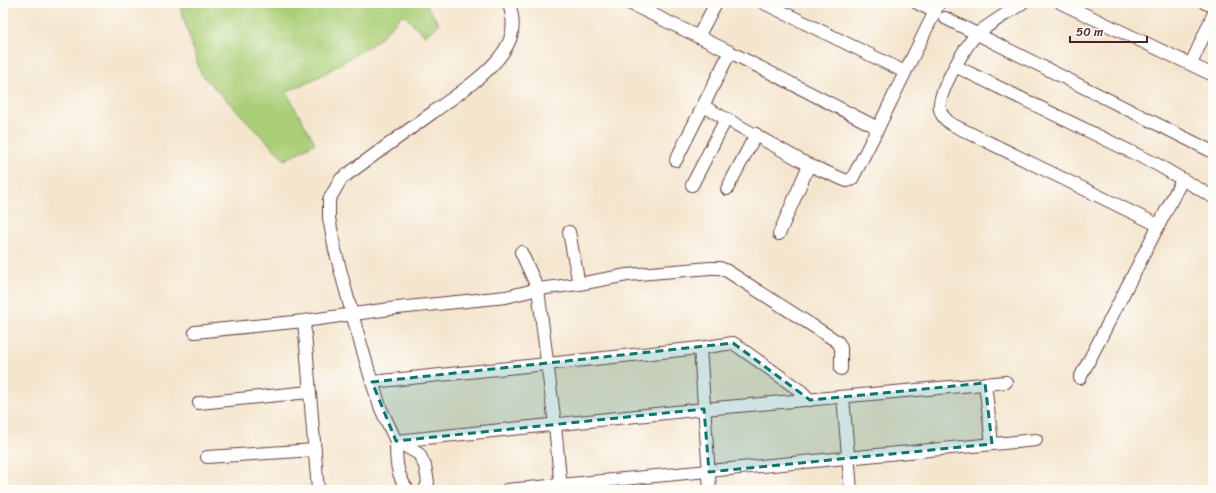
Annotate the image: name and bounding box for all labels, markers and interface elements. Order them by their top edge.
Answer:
scale bar [1070,18,1147,44]
text: 50 m [1076,21,1103,43]

